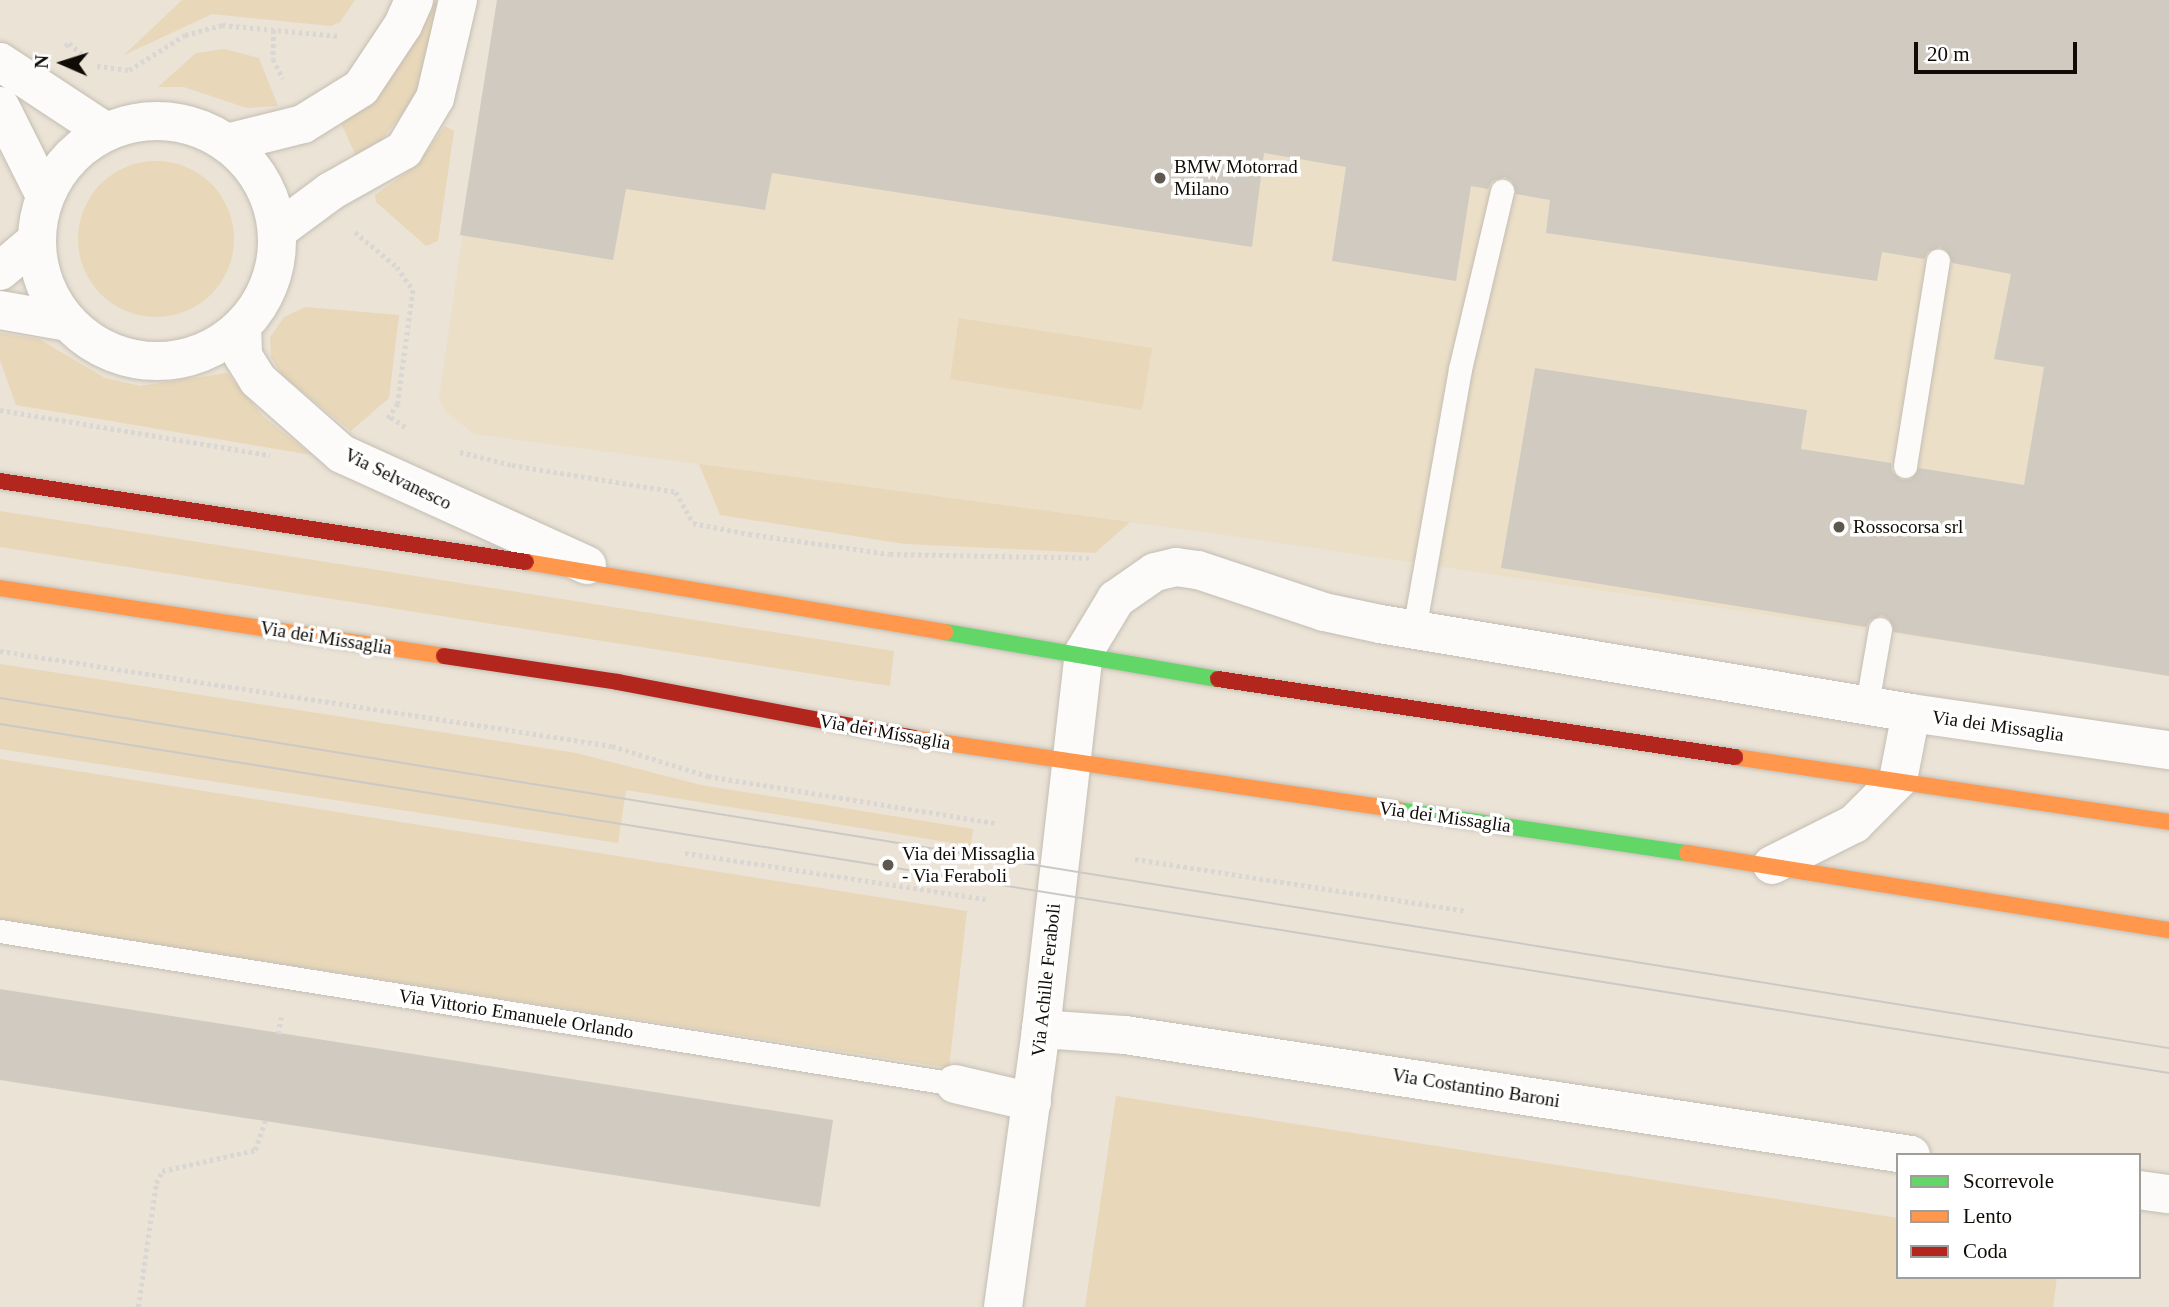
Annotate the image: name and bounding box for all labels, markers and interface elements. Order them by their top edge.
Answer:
north arrow [28,28,98,98]
scale bar [1917,28,2080,72]
text: 20 m [1927,42,1970,66]
text: N [31,54,52,69]
place label: BMW Motorrad Milano [1174,156,1298,200]
marker: BMW Motorrad Milano [1152,170,1168,186]
street label: Via Selvanesco [341,443,455,515]
place label: Rossocorsa srl [1853,516,1963,538]
marker: Rossocorsa srl [1831,519,1847,535]
street label: Via dei Missaglia [259,616,393,660]
street label: Via dei Missaglia [1931,705,2065,747]
street label: Via dei Missaglia [818,709,952,755]
street label: Via dei Missaglia [1378,796,1512,838]
place label: Via dei Missaglia - Via Feraboli [902,843,1035,887]
marker: Via dei Missaglia - Via Feraboli [880,857,896,873]
street label: Via Achille Feraboli [1027,902,1065,1058]
street label: Via Vittorio Emanuele Orlando [397,984,635,1044]
street label: Via Costantino Baroni [1390,1063,1562,1113]
legend [1896,1153,2141,1279]
text: Scorrevole [1963,1169,2054,1193]
text: Lento [1963,1204,2012,1228]
text: Coda [1963,1239,2007,1263]

